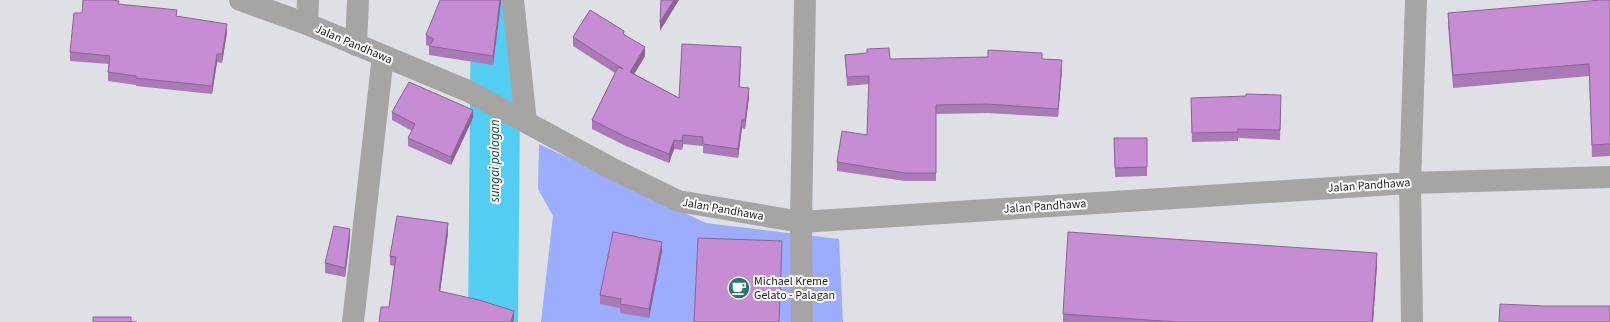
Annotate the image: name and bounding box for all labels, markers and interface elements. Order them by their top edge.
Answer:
street label: Jalan Pandhawa [312,21,395,68]
water label: sungai palagan [486,119,504,204]
street label: Jalan Pandhawa [1327,174,1411,197]
street label: Jalan Pandhawa [681,194,765,225]
street label: Jalan Pandhawa [1003,195,1087,218]
place label: Michael Kreme Gelato - Palagan [754,273,835,304]
cafe icon: Michael Kreme Gelato - Palagan [726,275,752,301]

